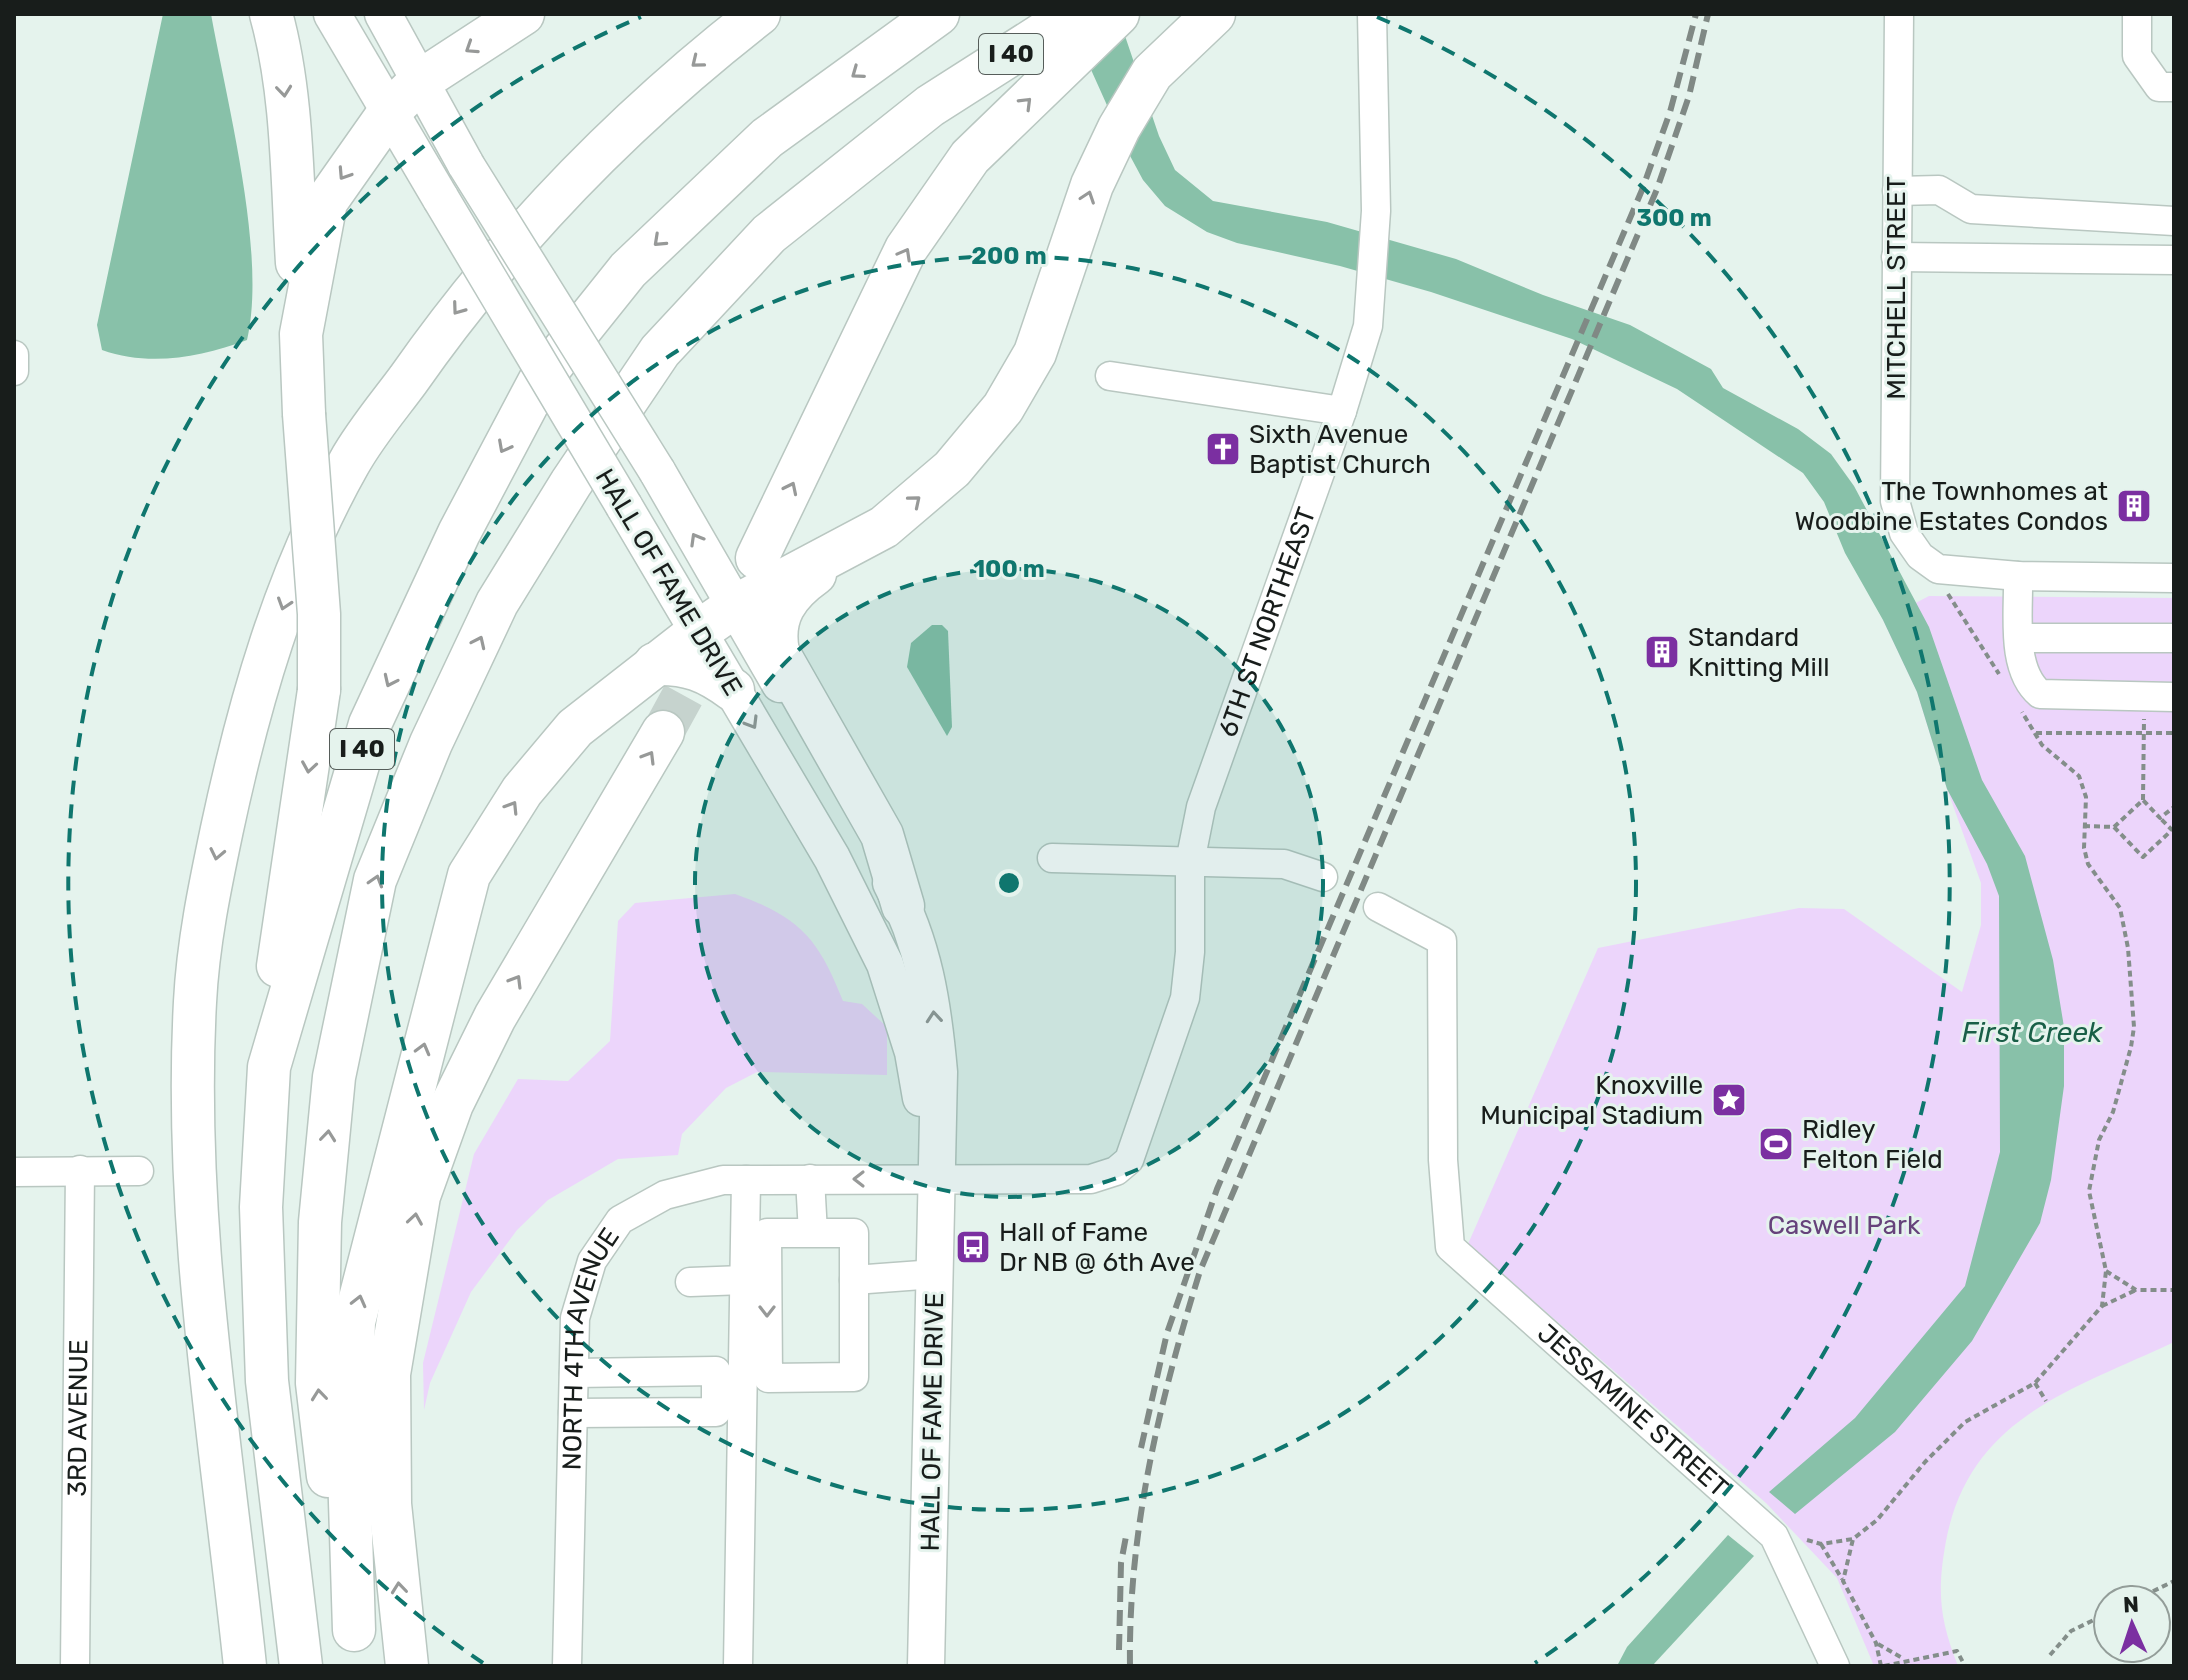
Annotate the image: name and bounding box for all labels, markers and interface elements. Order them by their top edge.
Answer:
road number: I 40 [979,34,1043,74]
one-way arrow [466,38,480,53]
one-way arrow [692,52,706,67]
one-way arrow [852,63,866,78]
one-way arrow [275,85,292,98]
one-way arrow [1017,97,1031,112]
one-way arrow [339,165,354,180]
street label: MITCHELL STREET [1881,176,1912,400]
one-way arrow [1078,191,1094,205]
text: 300 m [1636,204,1712,232]
one-way arrow [654,231,668,246]
text: 200 m [971,242,1047,270]
one-way arrow [895,248,911,263]
one-way arrow [453,300,468,314]
place label: Sixth Avenue Baptist Church [1249,419,1431,480]
church icon: Sixth Avenue Baptist Church [1204,430,1242,468]
one-way arrow [499,439,514,454]
street label: HALL OF FAME DRIVE [589,463,749,701]
place label: The Townhomes at Woodbine Estates Condos [1795,476,2108,537]
one-way arrow [781,481,797,496]
building icon: The Townhomes at Woodbine Estates Condos [2115,487,2153,525]
one-way arrow [905,496,920,511]
street label: 6TH ST NORTHEAST [1212,503,1322,741]
one-way arrow [690,533,706,548]
text: 100 m [973,555,1045,583]
one-way arrow [278,596,294,610]
place label: Standard Knitting Mill [1688,622,1830,683]
building icon: Standard Knitting Mill [1643,633,1681,671]
one-way arrow [469,636,485,651]
one-way arrow [384,672,400,687]
one-way arrow [742,714,758,729]
road number: I 40 [330,729,394,769]
one-way arrow [639,751,654,766]
one-way arrow [301,760,318,774]
one-way arrow [502,802,517,816]
one-way arrow [209,847,226,861]
centre of rings [995,869,1023,897]
one-way arrow [367,874,383,888]
one-way arrow [506,975,522,990]
one-way arrow [926,1010,943,1023]
water label: First Creek [1962,1016,2103,1049]
one-way arrow [413,1043,430,1057]
place label: Knoxville Municipal Stadium [1480,1070,1703,1131]
place icon: Knoxville Municipal Stadium [1710,1081,1748,1119]
place label: Ridley Felton Field [1802,1114,1943,1175]
sports icon: Ridley Felton Field [1757,1125,1795,1163]
one-way arrow [320,1129,337,1142]
one-way arrow [852,1170,865,1188]
park label: Caswell Park [1768,1210,1921,1241]
one-way arrow [406,1212,423,1226]
place label: Hall of Fame Dr NB @ 6th Ave [999,1217,1195,1278]
street label: NORTH 4TH AVENUE [557,1222,626,1471]
bus stop icon: Hall of Fame Dr NB @ 6th Ave [954,1228,992,1266]
street label: HALL OF FAME DRIVE [915,1292,950,1552]
one-way arrow [350,1295,367,1309]
one-way arrow [758,1305,776,1318]
street label: JESSAMINE STREET [1531,1318,1734,1504]
street label: 3RD AVENUE [62,1339,94,1497]
one-way arrow [311,1388,328,1402]
one-way arrow [391,1582,408,1595]
north arrow [2092,1584,2172,1664]
text: N [2122,1591,2140,1618]

